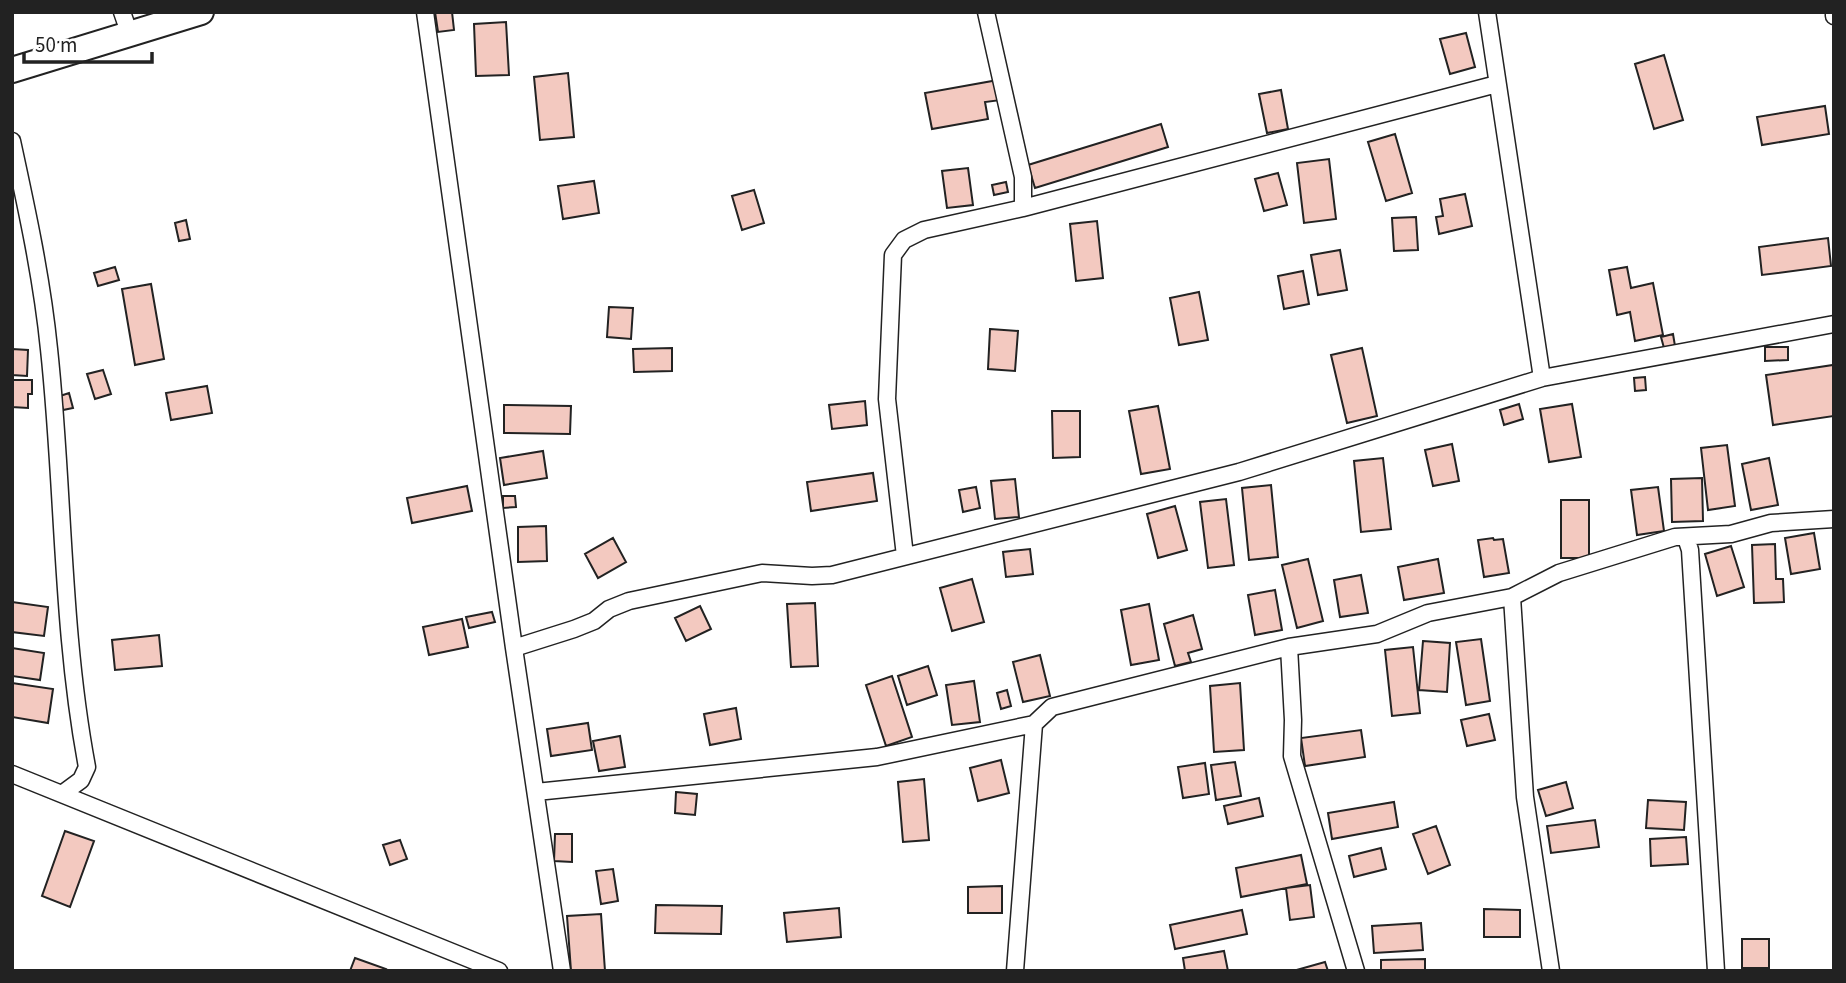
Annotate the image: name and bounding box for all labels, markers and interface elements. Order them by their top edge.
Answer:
scale bar [24,21,152,65]
text: 50 m [35,30,77,60]

